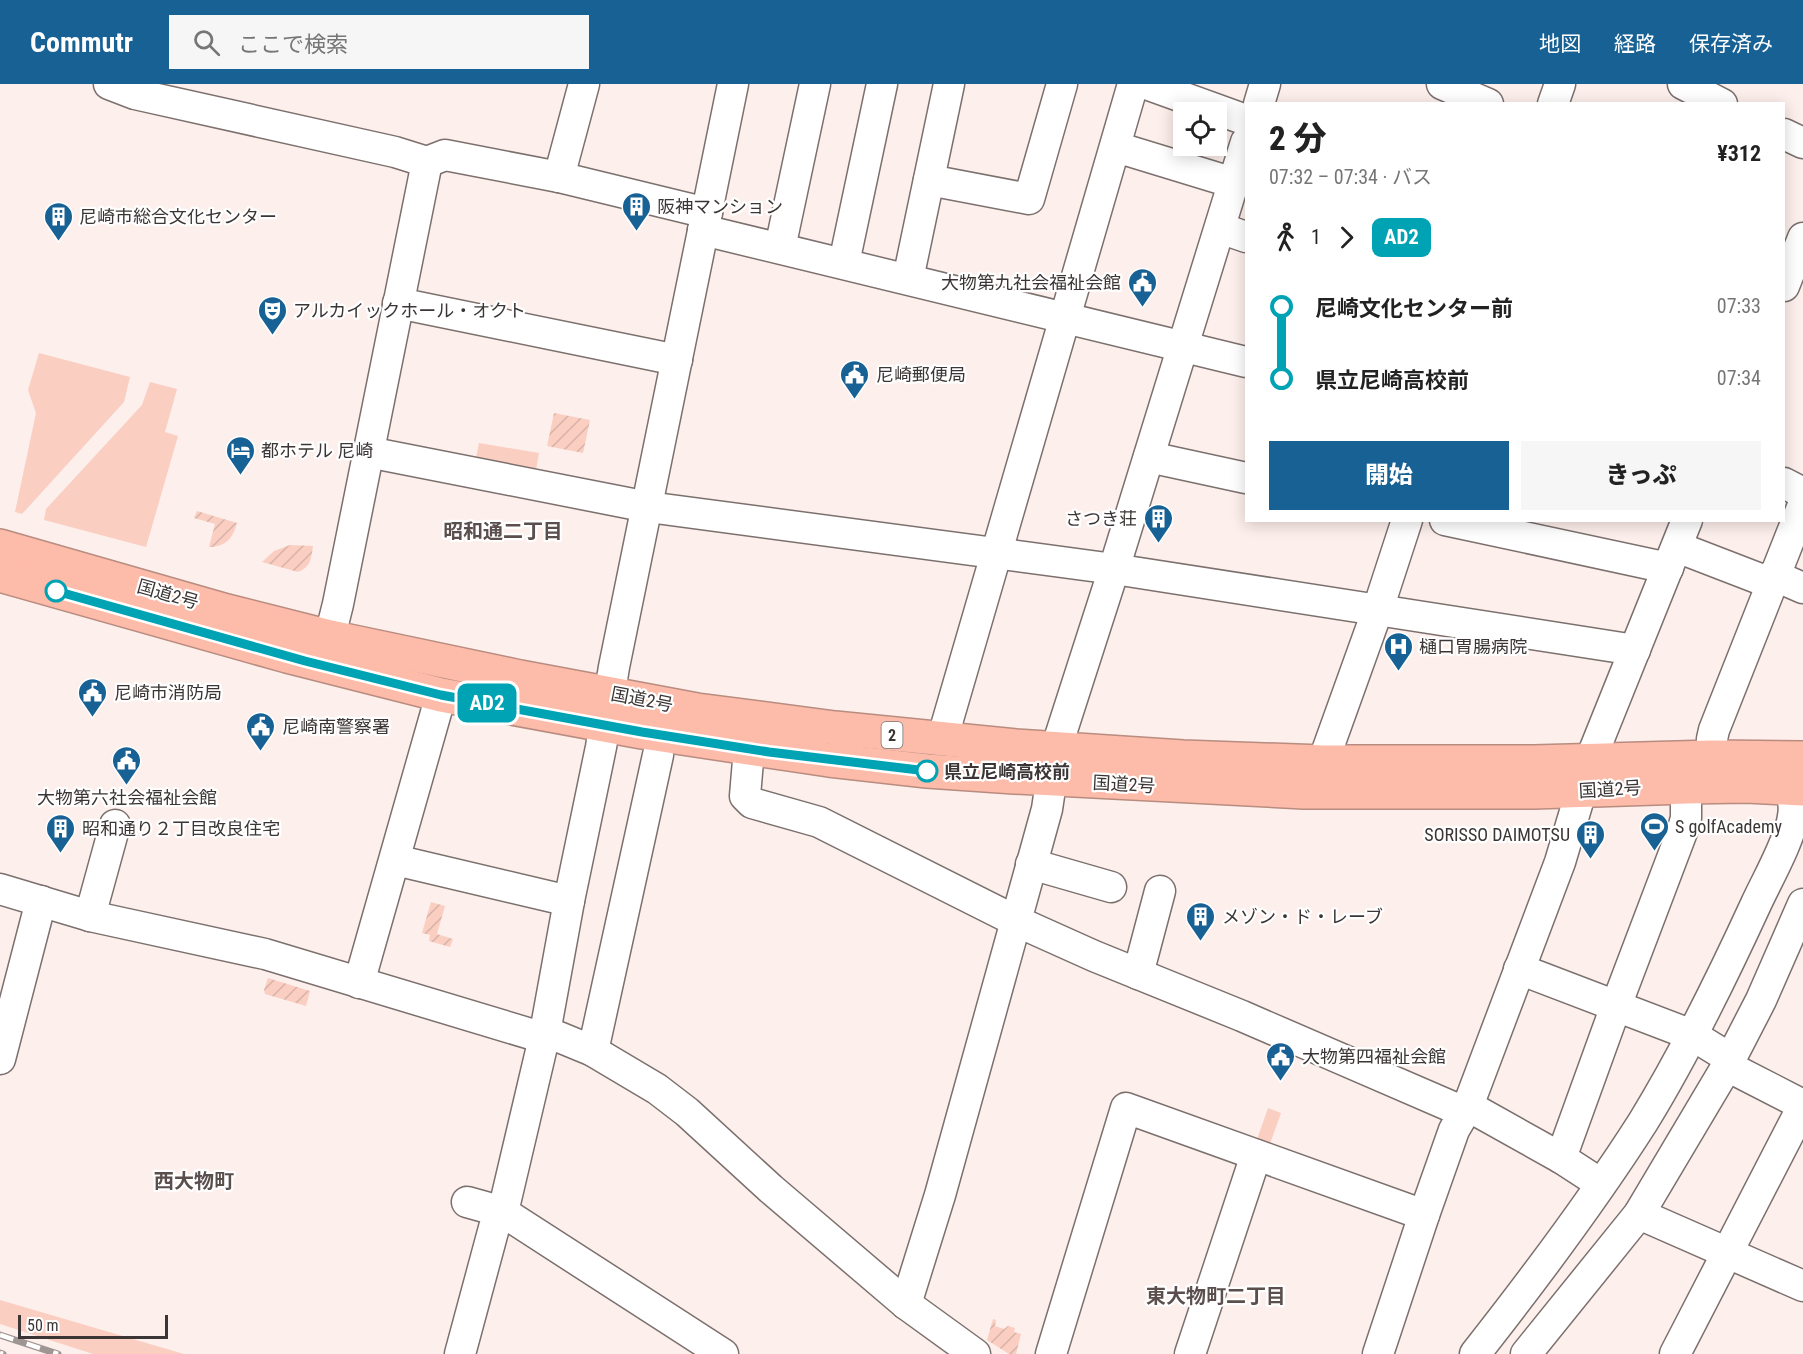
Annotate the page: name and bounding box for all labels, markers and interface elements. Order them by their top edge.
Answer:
search box [169,15,589,69]
text: Commutr [30,26,133,59]
icon: search [190,26,223,59]
text: ここで検索 [238,32,348,57]
text: 地図 [1539,32,1581,56]
text: 経路 [1614,32,1656,56]
text: 保存済み [1689,32,1773,56]
map controls [1173,102,1227,156]
button: locate [1173,102,1227,156]
text: 2 分 [1269,119,1326,158]
text: ¥312 [1717,141,1761,166]
text: 07:32 – 07:34 · バス [1269,165,1432,189]
building icon: 阪神マンション [620,190,652,232]
place label: 阪神マンション [657,196,783,217]
building icon: 尼崎市総合文化センター [42,200,74,242]
place label: 尼崎市総合文化センター [79,206,277,227]
icon: walk [1269,221,1302,254]
icon: forward [1330,221,1363,254]
text: 1 [1311,225,1321,249]
text: AD2 [1384,225,1419,249]
public building icon: 大物第九社会福祉会館 [1126,266,1158,308]
place label: 大物第九社会福祉会館 [941,272,1121,293]
theatre icon: アルカイックホール・オクト [256,294,288,336]
text: 07:33 [1717,294,1761,318]
text: 尼崎文化センター前 [1315,296,1513,321]
place label: アルカイックホール・オクト [293,300,526,321]
public building icon: 尼崎郵便局 [839,358,871,400]
place label: 尼崎郵便局 [876,364,966,385]
text: 07:34 [1717,366,1761,390]
text: 県立尼崎高校前 [1315,368,1469,393]
hotel icon: 都ホテル 尼崎 [224,434,256,476]
place label: 都ホテル 尼崎 [261,440,373,461]
button: 開始 [1269,441,1509,510]
button: きっぷ [1521,441,1761,510]
building icon: さつき荘 [1142,502,1174,544]
place label: さつき荘 [1065,508,1137,529]
district label: 昭和通二丁目 [443,519,563,543]
street label: 国道2号 [135,575,201,613]
unlabelled marker [45,580,67,602]
hospital icon: 樋口胃腸病院 [1382,630,1414,672]
place label: 樋口胃腸病院 [1419,636,1527,657]
public building icon: 尼崎市消防局 [77,676,109,718]
place label: 尼崎市消防局 [114,682,222,703]
street label: 国道2号 [609,683,675,715]
line badge: AD2 [452,684,522,722]
text: AD2 [469,691,505,715]
public building icon: 尼崎南警察署 [245,710,277,752]
place label: 尼崎南警察署 [282,716,390,737]
road number: 2 [882,722,902,748]
public building icon: 大物第六社会福祉会館 [111,744,143,786]
marker: 県立尼崎高校前 [916,760,938,782]
place label: 県立尼崎高校前 [944,761,1070,782]
street label: 国道2号 [1092,772,1156,796]
street label: 国道2号 [1578,777,1642,801]
place label: 大物第六社会福祉会館 [37,787,217,808]
sports icon: S golfAcademy [1638,810,1670,852]
building icon: 昭和通り２丁目改良住宅 [45,812,77,854]
place label: S golfAcademy [1675,816,1782,837]
place label: 昭和通り２丁目改良住宅 [82,818,280,839]
building icon: SORISSO DAIMOTSU [1575,818,1607,860]
place label: SORISSO DAIMOTSU [1424,824,1570,845]
building icon: メゾン・ド・レーブ [1185,900,1217,942]
place label: メゾン・ド・レーブ [1222,906,1383,927]
public building icon: 大物第四福祉会館 [1265,1040,1297,1082]
place label: 大物第四福祉会館 [1302,1046,1446,1067]
district label: 西大物町 [154,1169,234,1193]
district label: 東大物町二丁目 [1146,1284,1286,1308]
scale bar [18,1312,168,1340]
text: 50 m [27,1316,59,1335]

